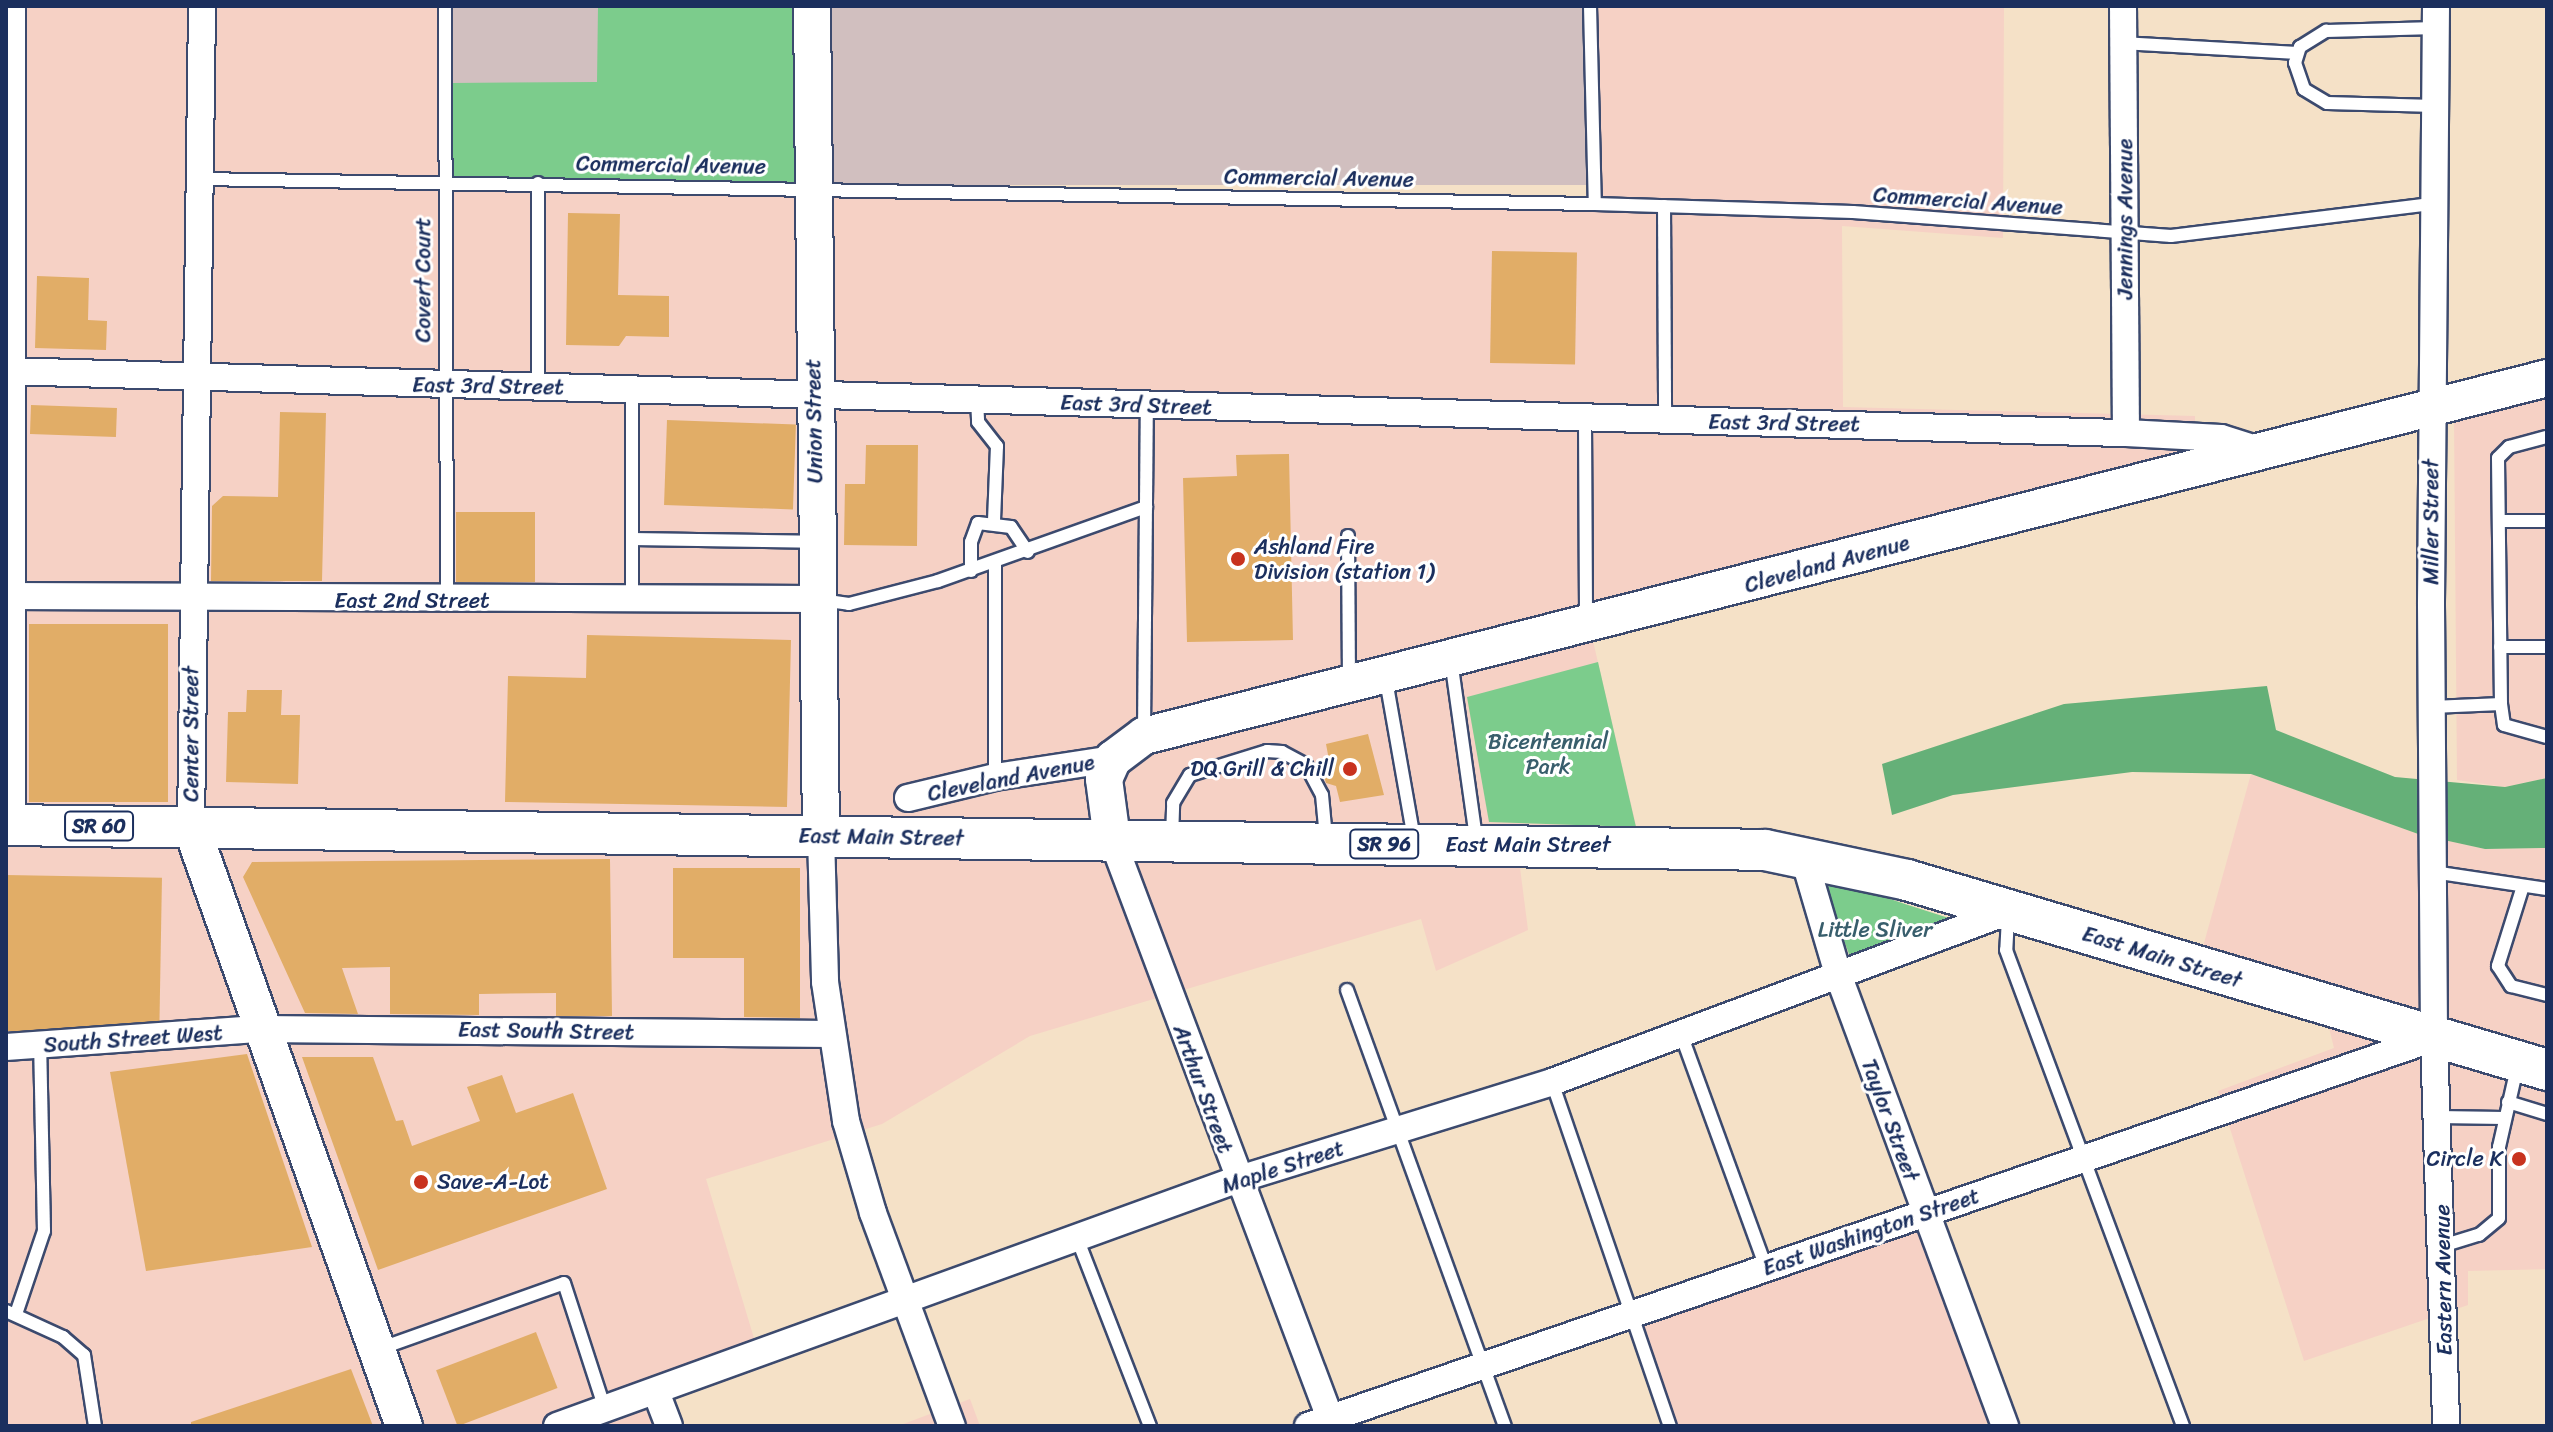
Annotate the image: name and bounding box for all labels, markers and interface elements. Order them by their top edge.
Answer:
street label: Jennings Avenue [2112,139,2138,299]
street label: Commercial Avenue [576,150,766,180]
street label: Commercial Avenue [1224,163,1414,193]
street label: Commercial Avenue [1873,181,2063,221]
street label: Covert Court [410,217,436,343]
street label: Union Street [800,358,828,484]
street label: East 3rd Street [412,371,564,401]
street label: East 3rd Street [1060,389,1212,421]
street label: East 3rd Street [1708,408,1860,438]
street label: Miller Street [2418,459,2444,585]
street label: Cleveland Avenue [1742,529,1912,599]
place label: Ashland Fire Division (station 1) [1254,533,1434,584]
marker: Ashland Fire Division (station 1) [1229,550,1247,568]
street label: East 2nd Street [335,588,489,614]
street label: Center Street [178,666,204,802]
park label: Bicentennial Park [1488,728,1608,780]
street label: Cleveland Avenue [925,749,1097,807]
place label: DQ Grill & Chill [1190,756,1334,782]
marker: DQ Grill & Chill [1341,760,1359,778]
road number: SR 60 [63,810,135,842]
street label: East Main Street [798,822,964,852]
road number: SR 96 [1348,828,1420,860]
street label: East Main Street [1445,832,1611,858]
park label: Little Sliver [1818,917,1932,943]
street label: East Main Street [2079,920,2245,994]
street label: East South Street [458,1016,634,1046]
street label: South Street West [42,1020,224,1058]
street label: Arthur Street [1167,1021,1239,1157]
street label: Taylor Street [1856,1055,1924,1185]
street label: Maple Street [1218,1135,1348,1199]
place label: Circle K [2427,1146,2503,1172]
marker: Circle K [2510,1150,2528,1168]
place label: Save-A-Lot [437,1169,549,1195]
marker: Save-A-Lot [412,1173,430,1191]
street label: East Washington Street [1758,1182,1984,1282]
street label: Eastern Avenue [2428,1204,2458,1356]

